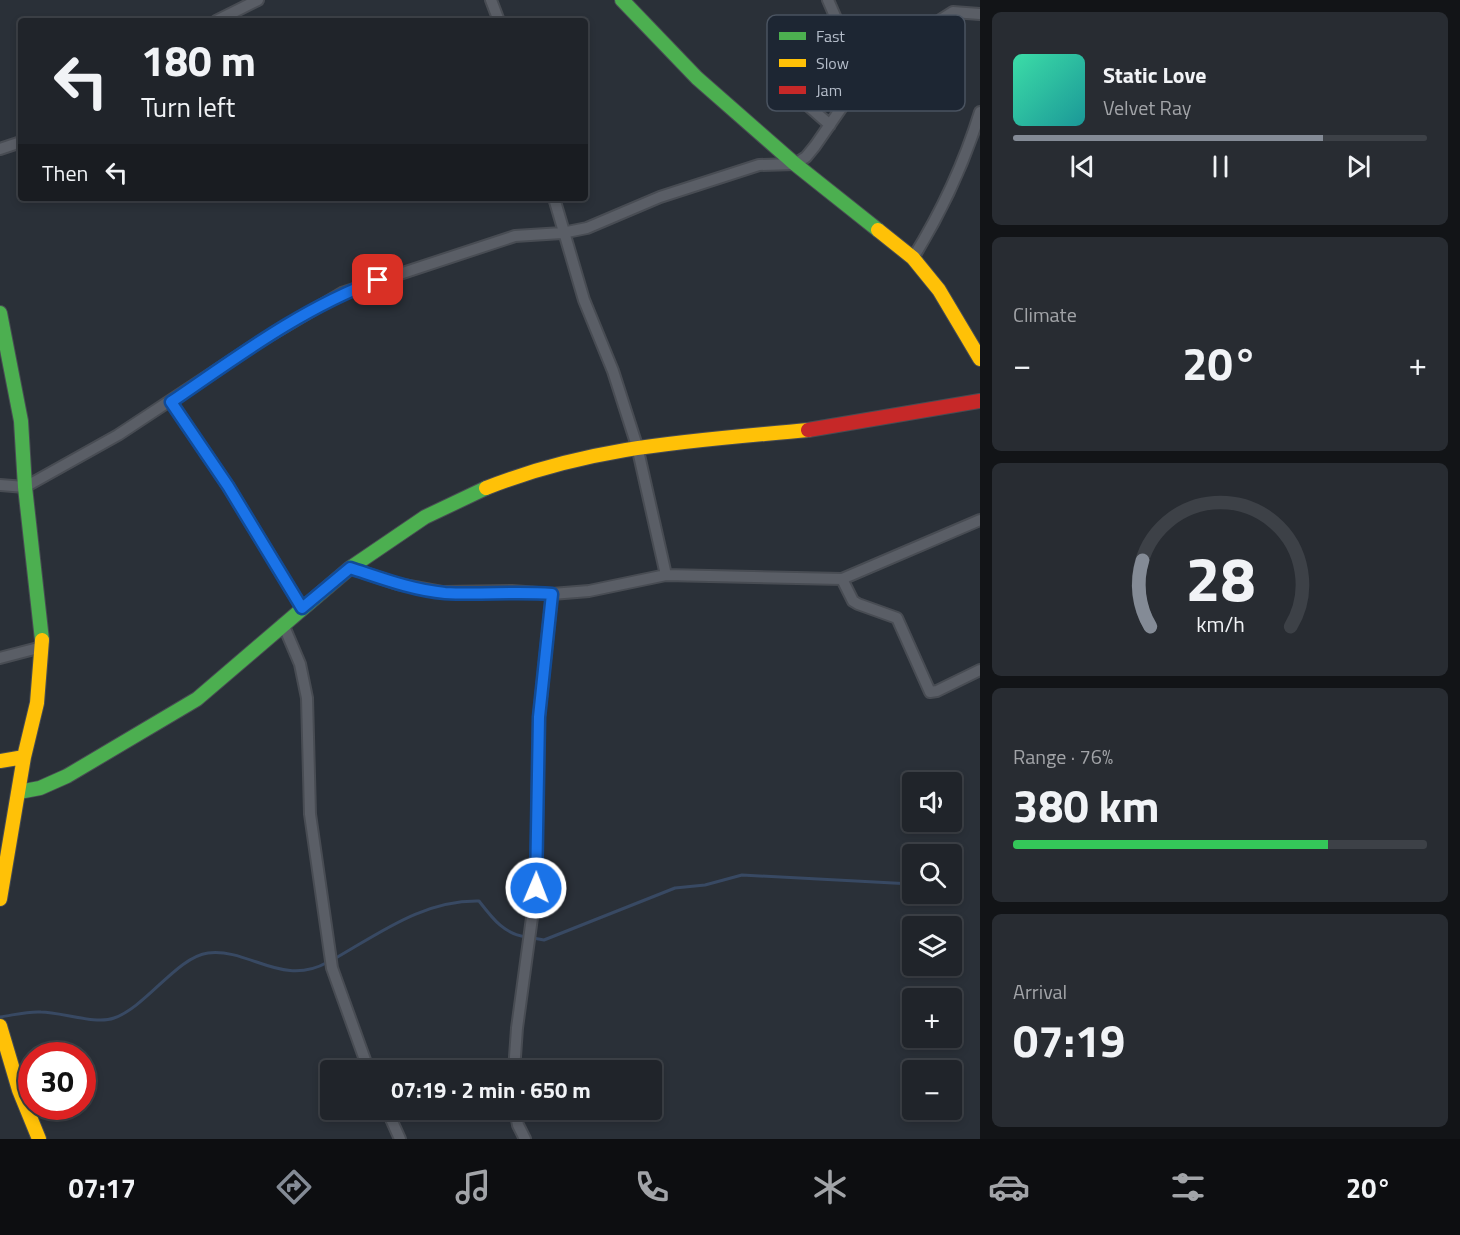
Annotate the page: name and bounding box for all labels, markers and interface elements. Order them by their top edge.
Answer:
legend [767,15,965,111]
text: Fast [816,24,845,48]
text: 180 m [141,28,256,92]
icon: left [42,42,120,120]
text: Slow [816,51,849,75]
text: Static Love [1103,58,1206,92]
text: Jam [816,78,842,102]
text: Turn left [141,86,235,127]
text: Velvet Ray [1103,92,1192,123]
icon: previous [1066,150,1099,183]
icon: pause [1204,150,1237,183]
icon: next [1342,150,1375,183]
text: Then [42,156,88,190]
icon: left [100,156,133,189]
pin [352,254,403,305]
icon: arrive [361,263,394,296]
text: Climate [1013,299,1077,330]
text: 20° [1182,329,1258,397]
text: − [1013,339,1031,389]
text: + [1409,339,1427,389]
text: 28 [1185,530,1255,625]
text: km/h [1196,608,1244,640]
text: Range · 76% [1013,741,1113,772]
text: 380 km [1013,771,1159,839]
map controls [902,772,962,1120]
button: sound [902,772,962,832]
button: search [902,844,962,904]
position arrow [504,856,568,920]
button: layers [902,916,962,976]
text: Arrival [1013,976,1067,1007]
button: + [902,988,962,1048]
text: 07:19 [1013,1006,1125,1074]
speed limit sign: 30 [18,1042,96,1120]
button: − [902,1060,962,1120]
text: 07:19 · 2 min · 650 m [391,1073,591,1107]
icon: directions [273,1166,315,1208]
icon: music [452,1166,494,1208]
icon: phone [631,1166,673,1208]
icon: climate [809,1166,851,1208]
icon: car [988,1166,1030,1208]
icon: filters [1167,1166,1209,1208]
text: 07:17 [68,1167,136,1208]
text: 20° [1346,1167,1391,1208]

